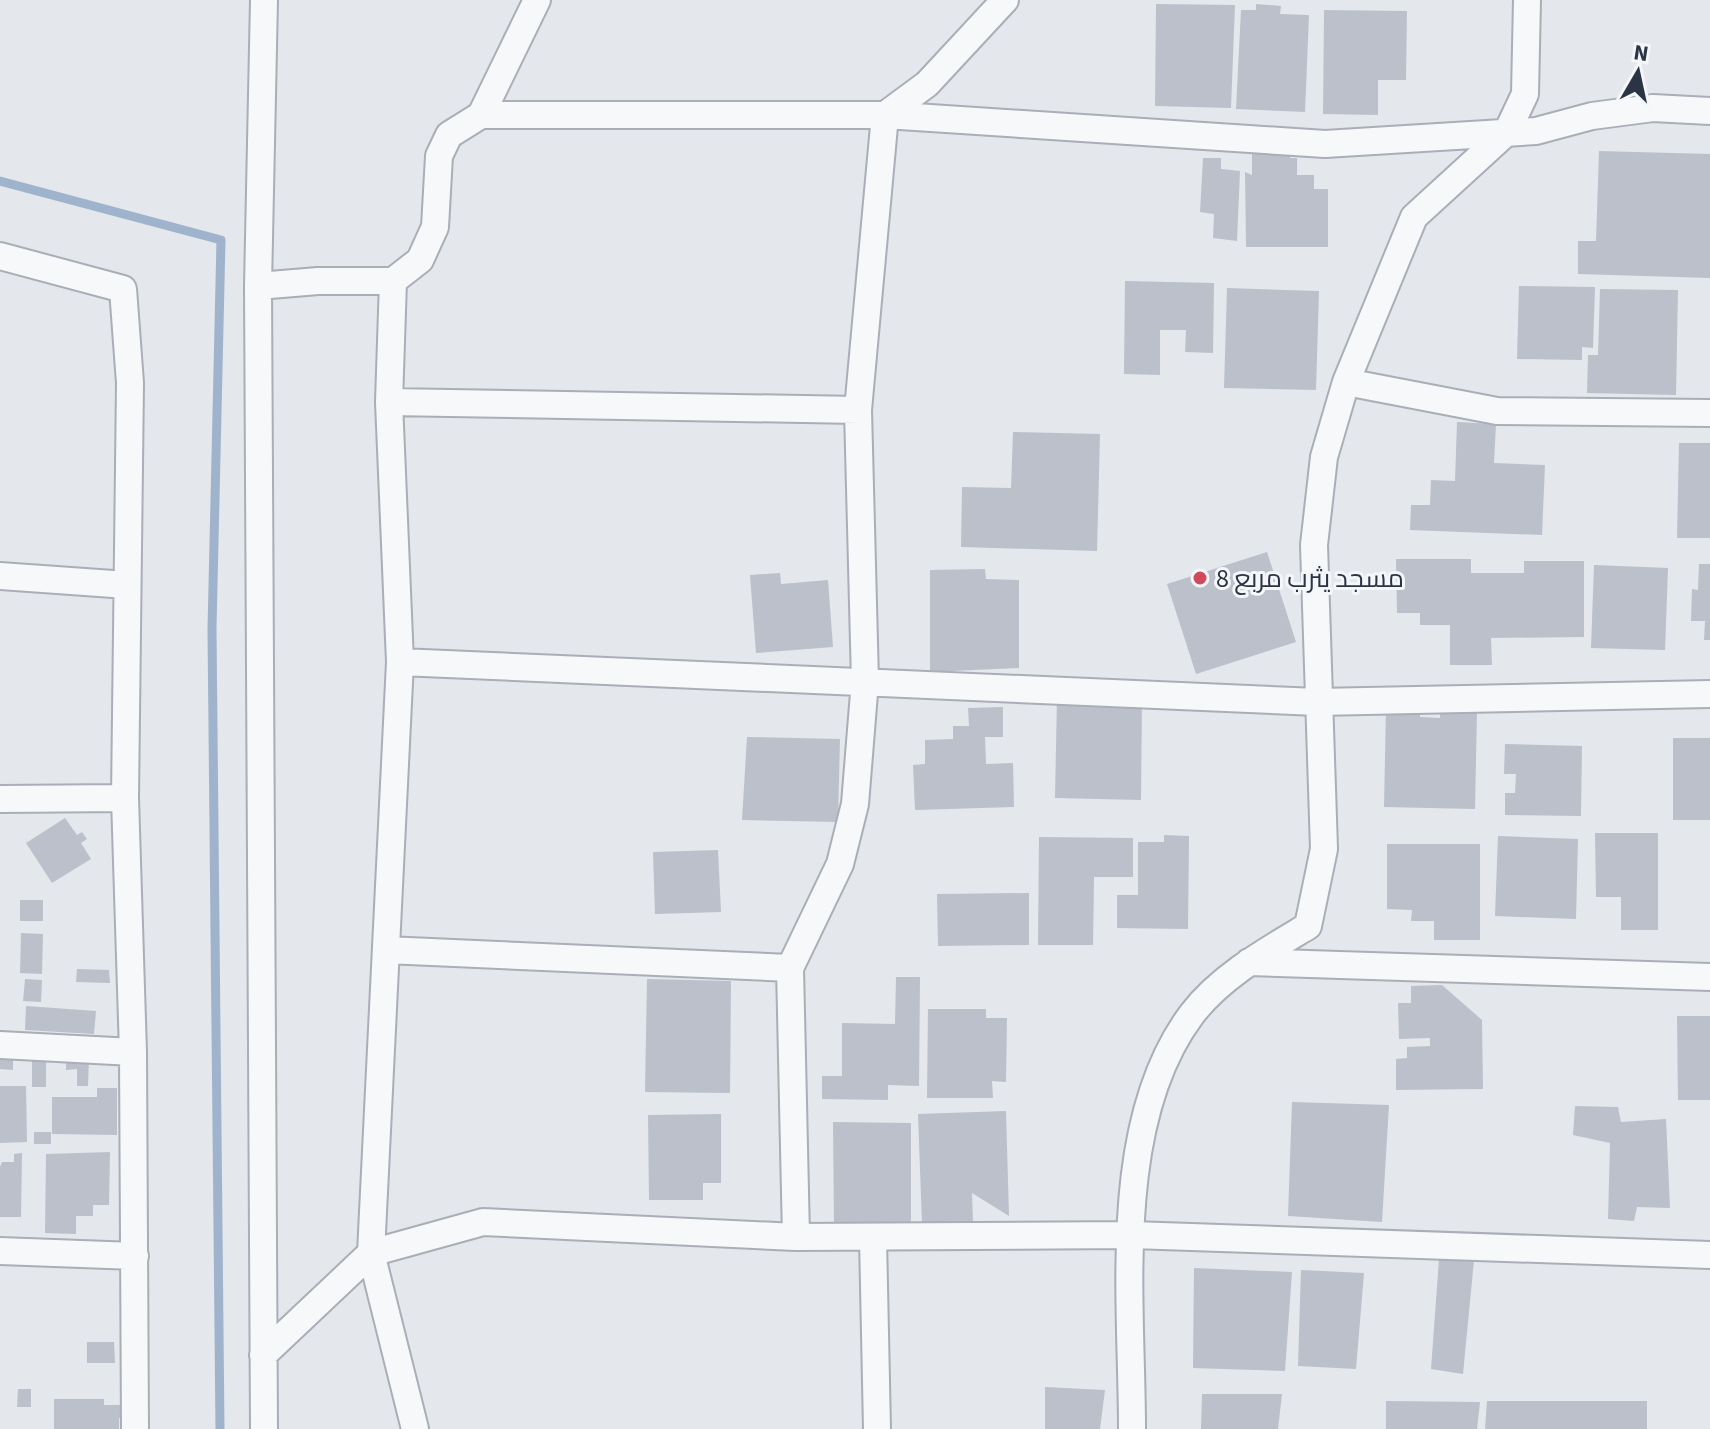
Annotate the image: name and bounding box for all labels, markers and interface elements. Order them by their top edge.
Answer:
north arrow [1598,32,1678,112]
text: N [1631,36,1651,70]
place label: مسجد يثرب مربع 8 [1216,560,1404,597]
marker: مسجد يثرب مربع 8 [1191,569,1209,587]

